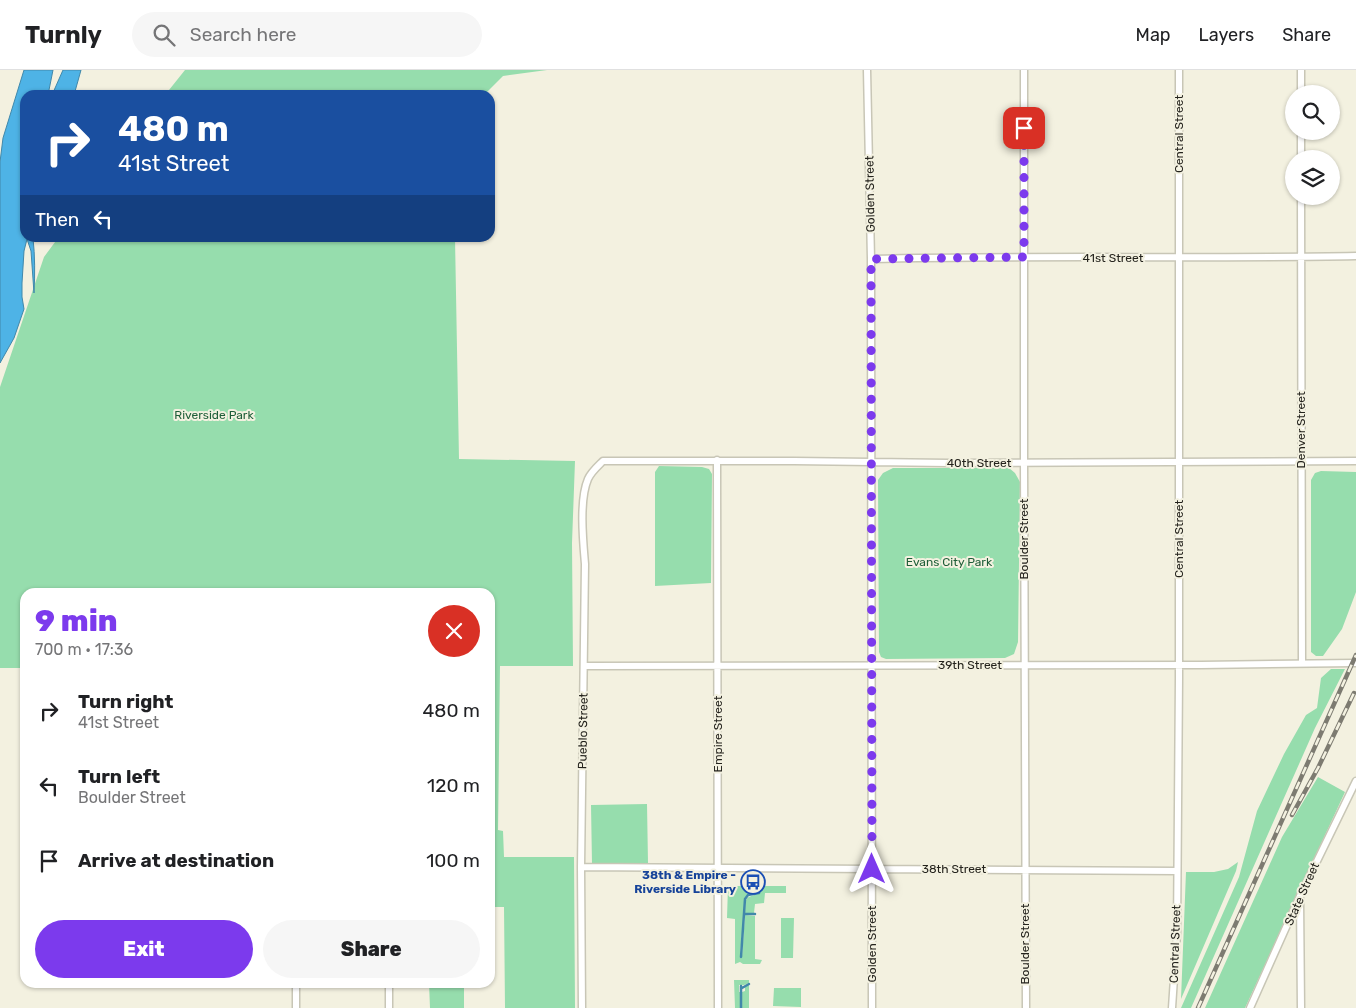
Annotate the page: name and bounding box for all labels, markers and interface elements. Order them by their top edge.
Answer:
search box [132,12,482,57]
text: Turnly [25,21,102,49]
icon: search [150,21,178,49]
text: Search here [190,23,296,46]
text: Map [1136,24,1171,46]
text: Layers [1199,24,1254,46]
text: Share [1282,24,1331,46]
map controls [1285,85,1340,205]
button: search [1285,85,1340,140]
street label: Central Street [1172,95,1186,173]
pin [1003,107,1045,149]
text: 480 m [118,108,229,150]
icon: right [35,110,100,175]
icon: arrive [1010,114,1038,142]
text: 41st Street [118,150,229,177]
button: layers [1285,150,1340,205]
street label: Golden Street [862,155,878,232]
icon: left [89,205,117,233]
text: Then [35,208,79,231]
street label: 41st Street [1083,251,1144,265]
street label: Denver Street [1294,391,1308,469]
park label: Riverside Park [174,408,254,422]
street label: 40th Street [947,456,1012,470]
street label: Boulder Street [1017,498,1031,579]
street label: Central Street [1172,500,1186,578]
park label: Evans City Park [906,555,993,569]
text: 9 min [35,603,118,639]
button: close [428,605,480,657]
text: 700 m · 17:36 [35,640,133,659]
street label: 39th Street [938,658,1002,672]
text: Turn right [78,690,173,713]
street label: Pueblo Street [575,692,591,769]
street label: Empire Street [711,695,725,772]
icon: right [35,697,63,725]
text: 480 m [423,699,480,722]
text: 41st Street [78,713,159,732]
text: Turn left [78,765,160,788]
icon: left [35,772,63,800]
text: 120 m [427,774,480,797]
text: Boulder Street [78,788,186,807]
position arrow [845,842,897,894]
icon: arrive [35,847,63,875]
text: Arrive at destination [78,849,274,872]
text: 100 m [426,849,480,872]
street label: State Street [1282,860,1322,928]
street label: 38th Street [922,862,987,876]
place label: 38th & Empire - Riverside Library [634,868,736,896]
bus stop icon: 38th & Empire - Riverside Library [740,869,766,895]
street label: Boulder Street [1018,903,1032,984]
street label: Central Street [1167,904,1183,983]
street label: Golden Street [865,905,879,982]
button: Exit [35,920,253,978]
button: Share [263,920,480,978]

